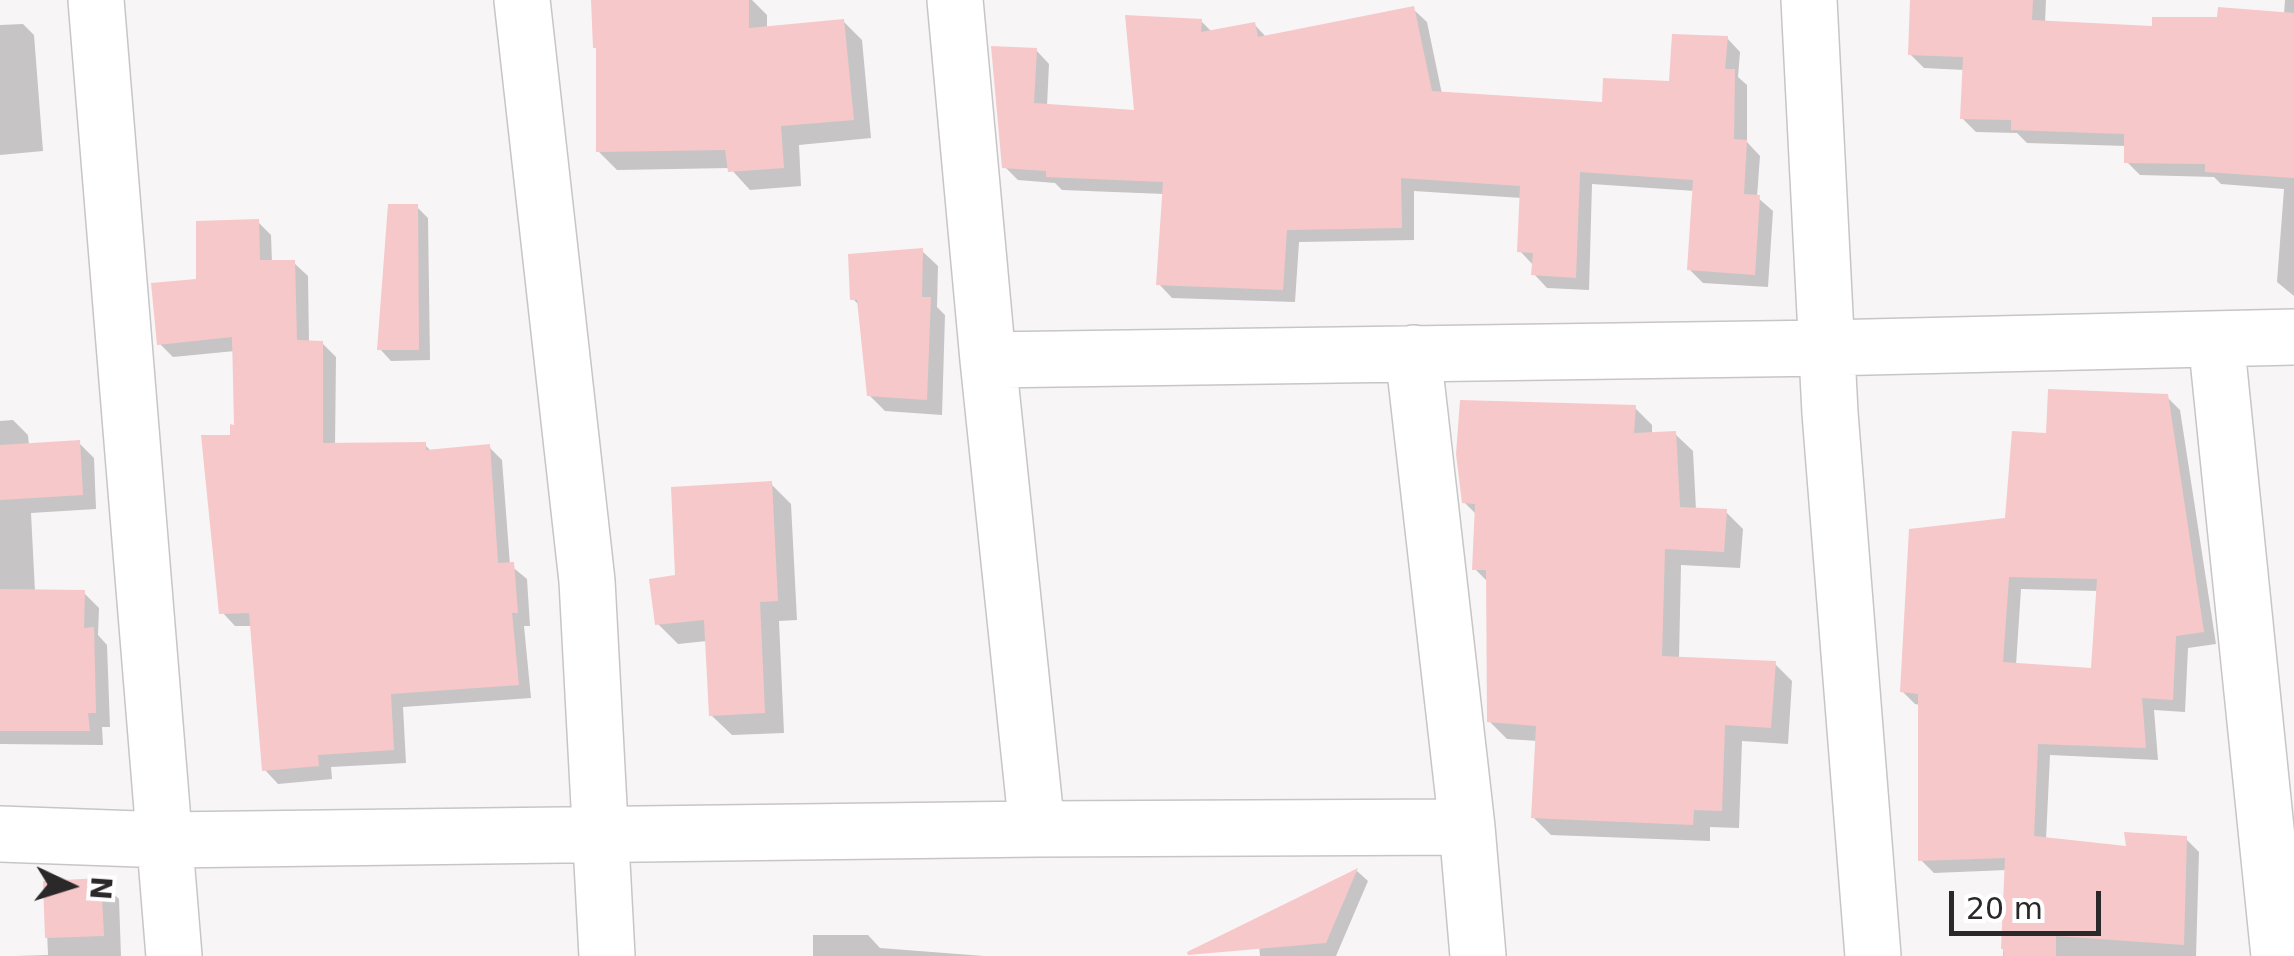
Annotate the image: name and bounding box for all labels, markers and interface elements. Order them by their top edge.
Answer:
north arrow [20,836,120,936]
scale bar [1954,871,2106,933]
text: N [83,875,118,901]
text: 20 m [1966,891,2043,926]

